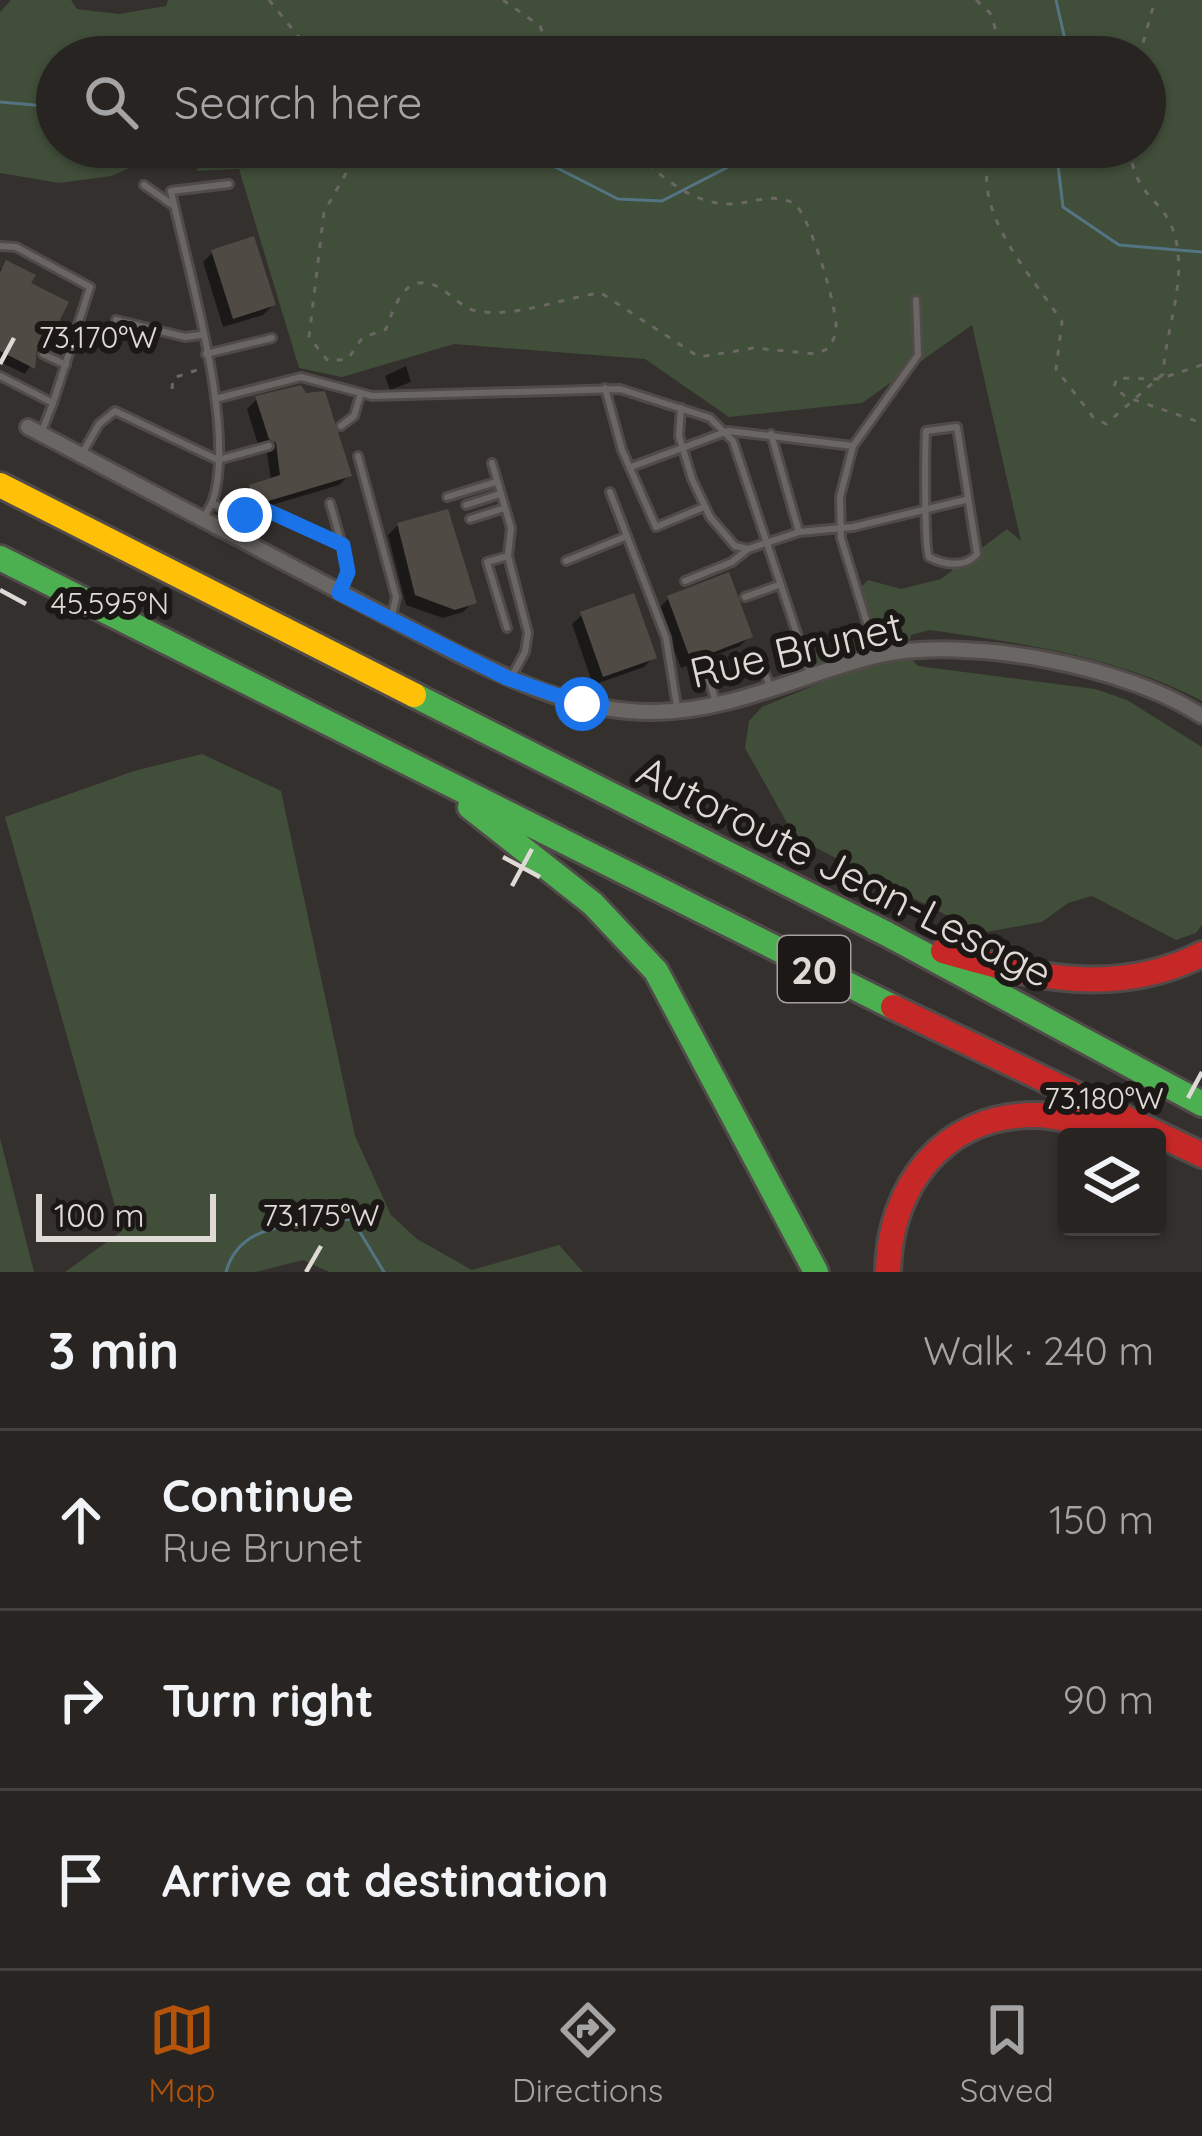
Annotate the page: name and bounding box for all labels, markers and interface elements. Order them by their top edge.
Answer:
search box [36,36,1166,168]
icon: search [78,69,144,135]
text: Search here [174,74,422,130]
text: 73.170°W [39,318,157,356]
route end [218,488,272,542]
text: 45.595°N [51,584,169,622]
street label: Rue Brunet [685,599,907,699]
route start [555,677,609,731]
street label: Autoroute Jean-Lesage [629,743,1061,999]
road number: 20 [778,936,850,1002]
text: 73.180°W [1044,1079,1164,1117]
map controls [1058,1128,1166,1236]
button: layers [1058,1128,1166,1236]
scale bar [36,1188,216,1241]
text: 100 m [54,1194,145,1235]
text: 73.175°W [262,1196,380,1234]
text: 3 min [48,1318,179,1382]
text: Walk · 240 m [923,1326,1154,1375]
text: Continue [162,1467,354,1523]
icon: ahead [48,1487,114,1553]
text: 150 m [1049,1495,1154,1544]
text: Rue Brunet [162,1523,363,1572]
icon: right [48,1667,114,1733]
text: Turn right [162,1672,374,1728]
text: 90 m [1063,1675,1154,1724]
icon: arrive [48,1847,114,1913]
text: Arrive at destination [162,1852,608,1908]
tab: Map [148,1997,216,2110]
tab: Directions [512,1997,663,2110]
tab: Saved [960,1997,1054,2110]

